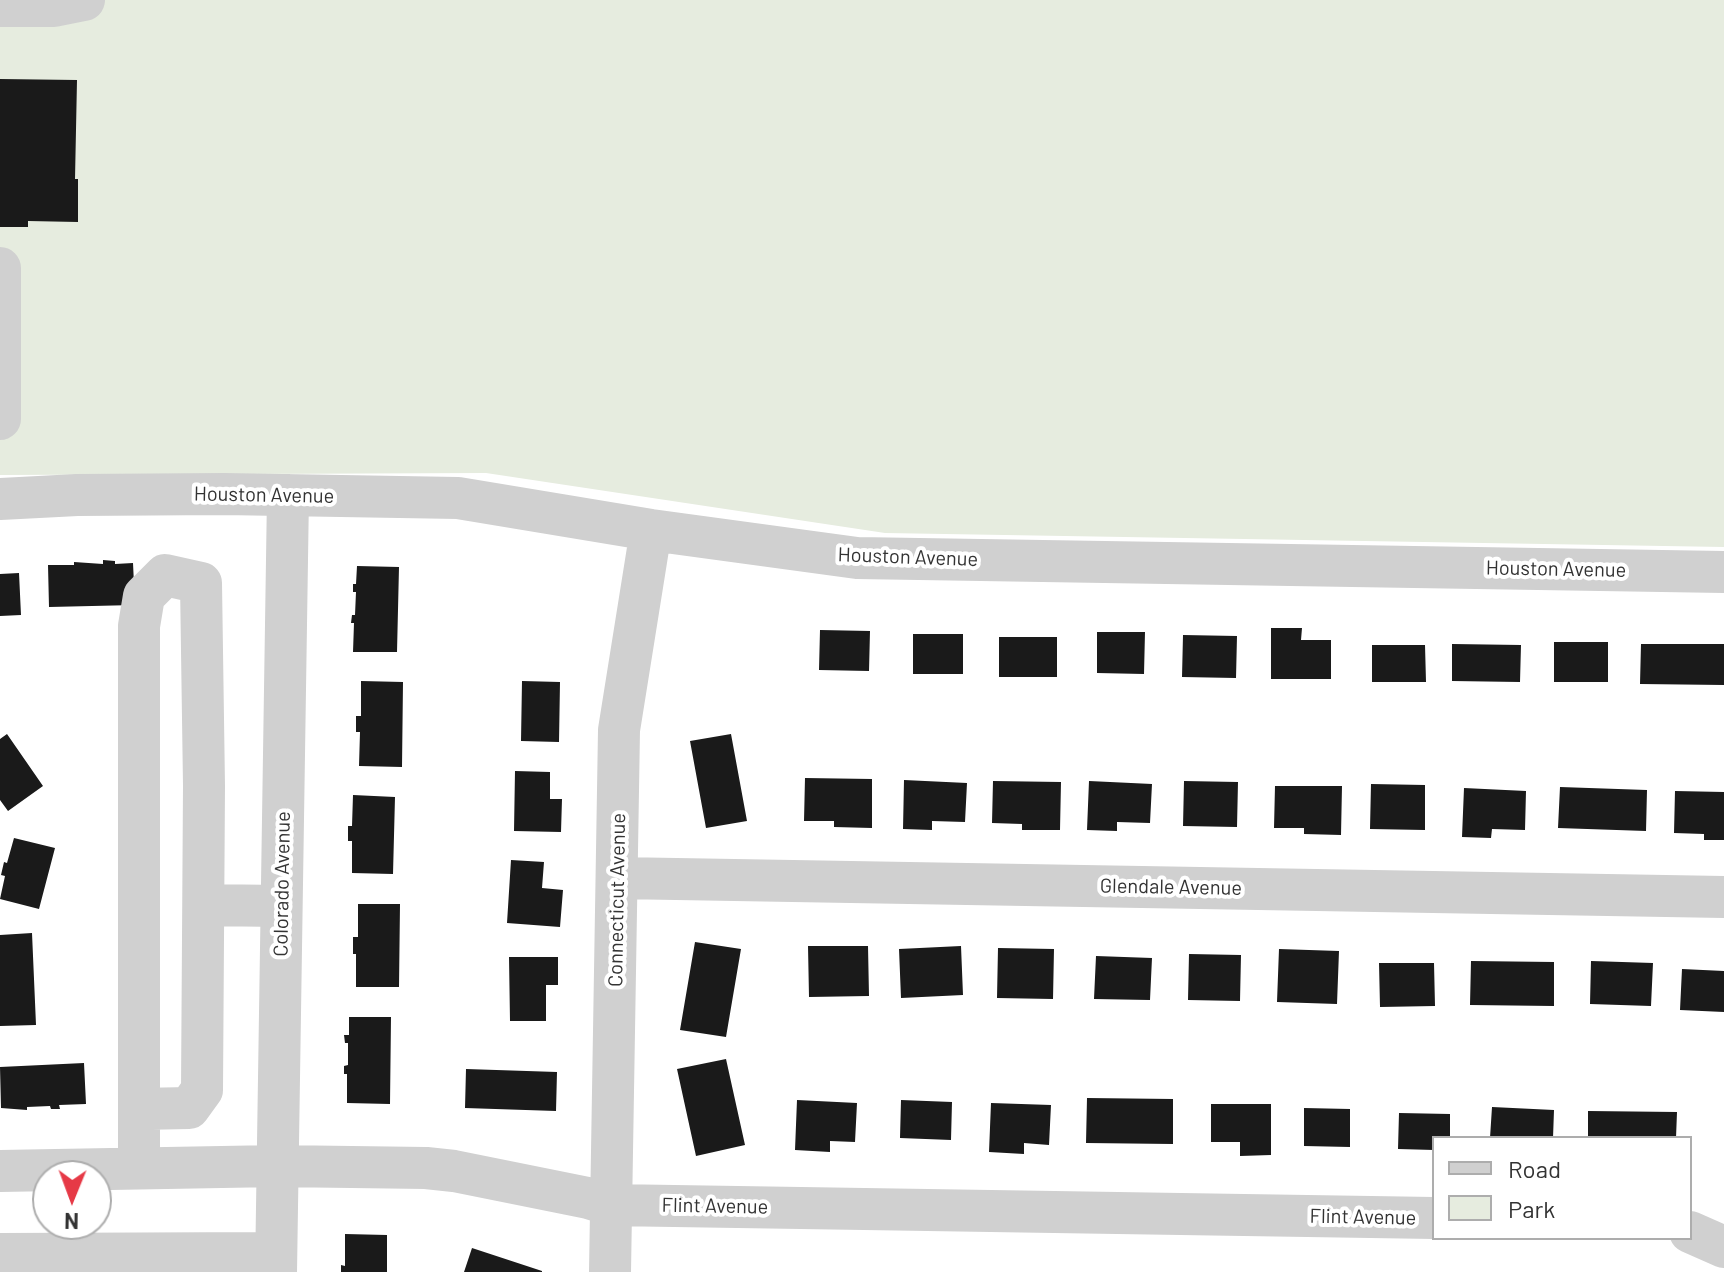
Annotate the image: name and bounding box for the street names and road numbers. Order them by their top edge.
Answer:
street label: Houston Avenue [194,482,334,508]
street label: Houston Avenue [837,543,979,571]
street label: Houston Avenue [1486,556,1626,582]
street label: Colorado Avenue [269,811,295,957]
street label: Connecticut Avenue [603,813,631,987]
street label: Glendale Avenue [1100,874,1242,900]
street label: Flint Avenue [661,1193,769,1219]
street label: Flint Avenue [1309,1204,1417,1230]

